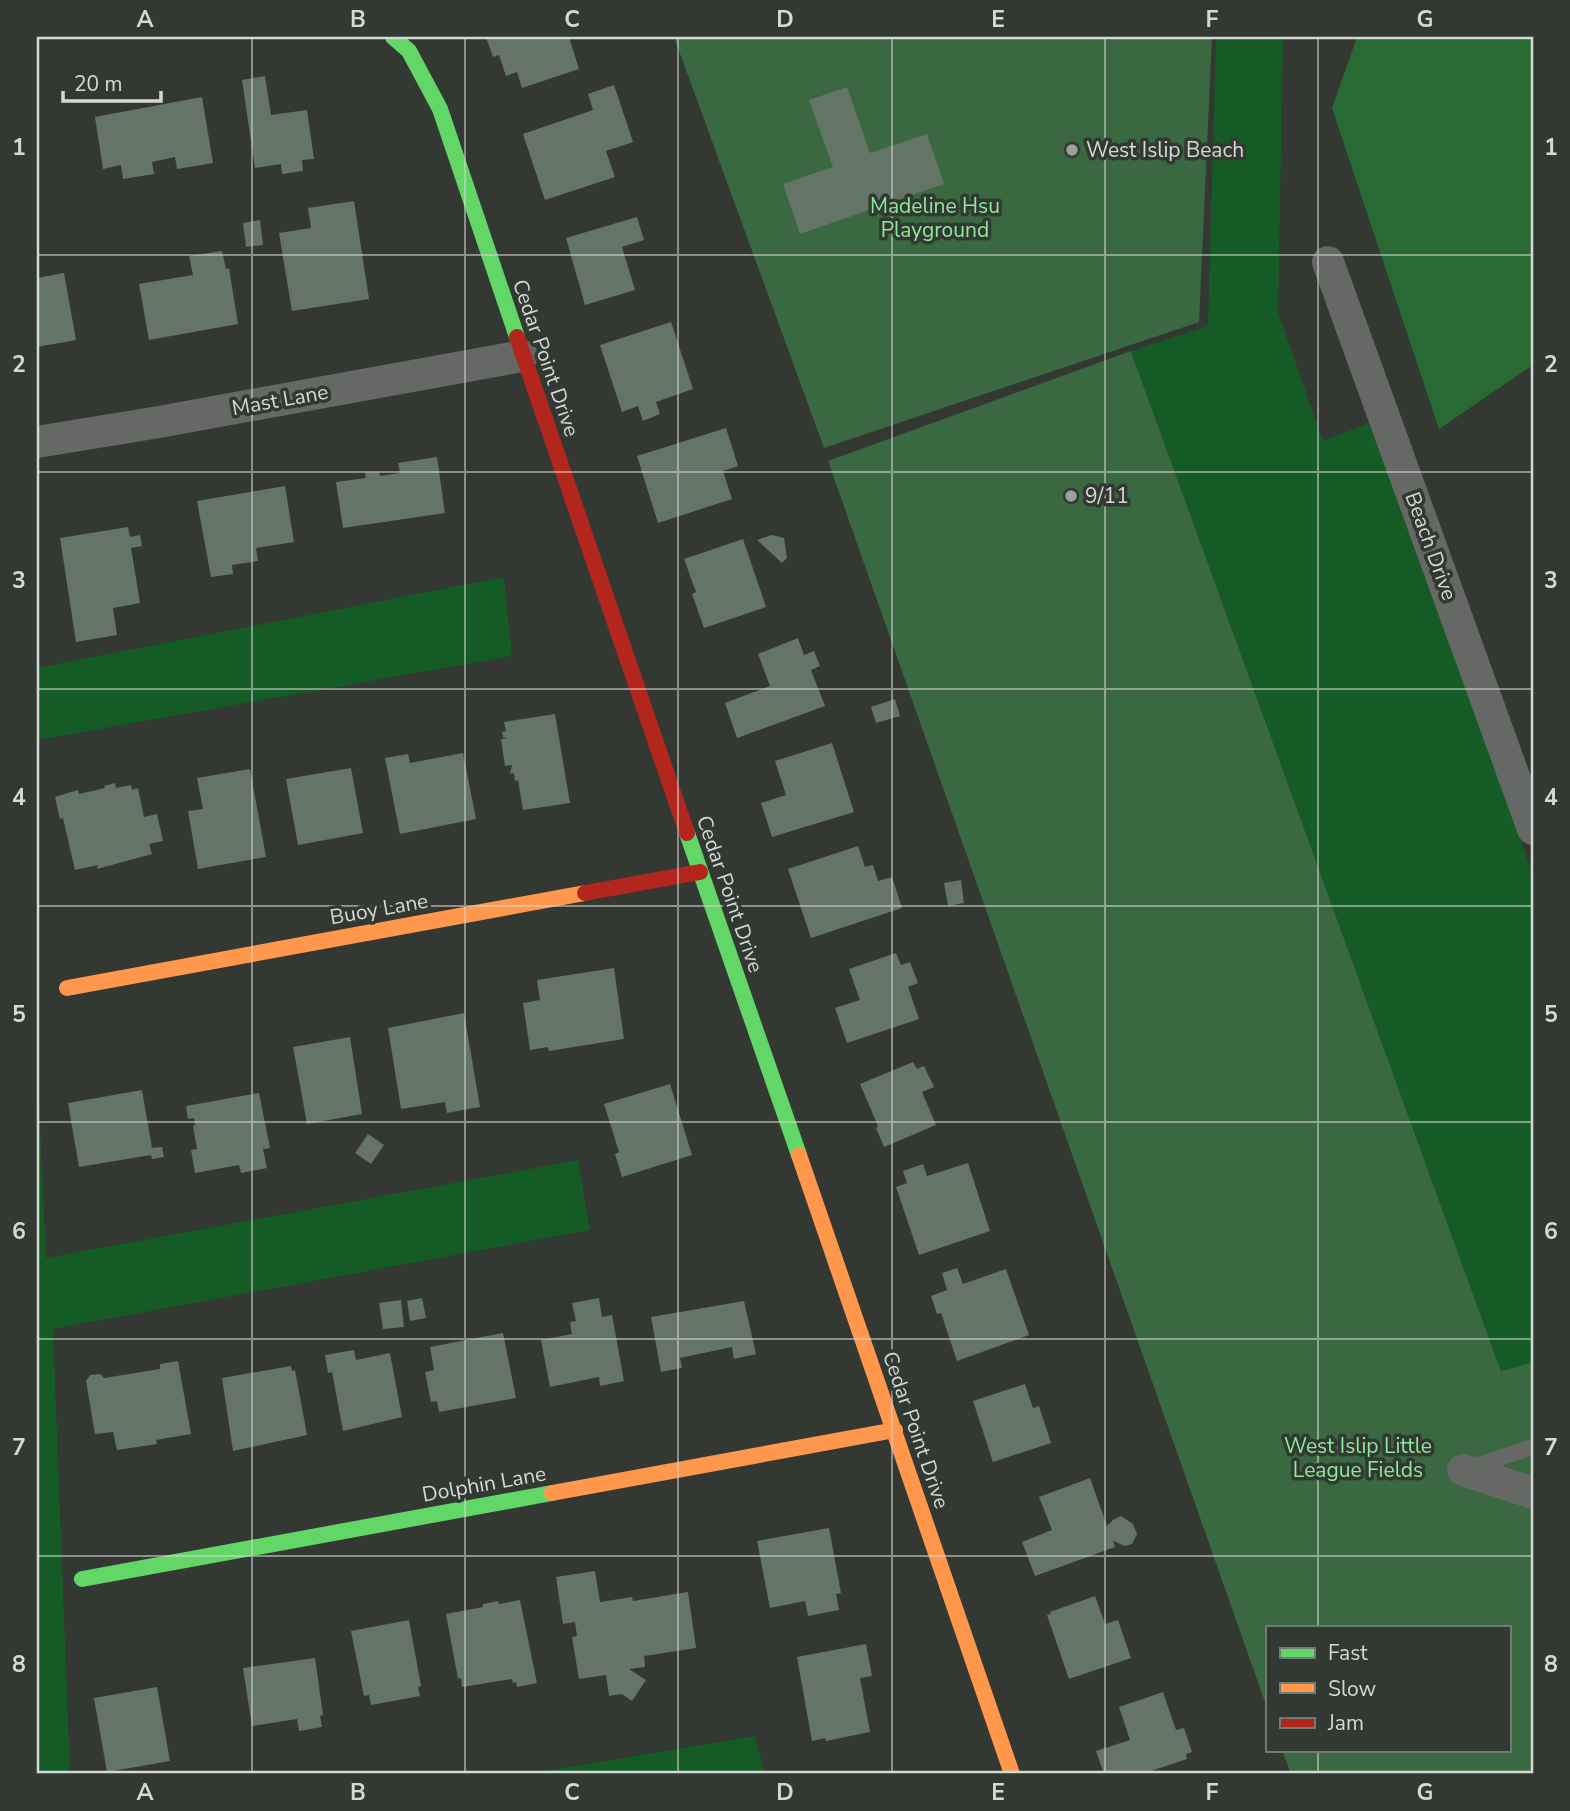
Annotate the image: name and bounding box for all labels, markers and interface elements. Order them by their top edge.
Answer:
text: A [136,4,154,35]
text: B [350,4,366,35]
text: C [564,4,580,35]
text: D [776,4,794,35]
text: E [991,4,1005,35]
text: F [1206,4,1219,35]
text: G [1417,4,1433,35]
scale bar [63,60,161,104]
text: 20 m [74,70,123,98]
text: 1 [12,132,26,163]
text: 1 [1544,132,1558,163]
place label: West Islip Beach [1086,136,1244,164]
marker: West Islip Beach [1064,142,1080,158]
park label: Madeline Hsu Playground [870,192,1000,244]
street label: Cedar Point Drive [506,276,586,440]
text: 2 [12,349,26,380]
text: 2 [1544,349,1558,380]
street label: Mast Lane [230,378,330,422]
place label: 9/11 [1085,482,1129,510]
marker: 9/11 [1063,488,1079,504]
street label: Beach Drive [1398,488,1464,604]
text: 3 [12,565,26,596]
text: 3 [1544,565,1558,596]
text: 4 [12,782,26,813]
text: 4 [1544,782,1558,813]
street label: Cedar Point Drive [690,812,770,976]
street label: Buoy Lane [328,887,430,931]
text: 5 [12,999,26,1030]
text: 5 [1544,999,1558,1030]
text: 6 [12,1216,26,1247]
text: 6 [1544,1216,1558,1247]
street label: Cedar Point Drive [876,1348,956,1512]
text: 7 [12,1432,26,1463]
park label: West Islip Little League Fields [1284,1432,1432,1484]
text: 7 [1544,1432,1558,1463]
street label: Dolphin Lane [420,1459,548,1509]
legend [1266,1626,1510,1752]
text: Fast [1328,1639,1368,1667]
text: 8 [12,1649,26,1680]
text: 8 [1544,1649,1558,1680]
text: Slow [1328,1675,1377,1703]
text: Jam [1327,1709,1364,1737]
text: A [136,1777,154,1808]
text: B [350,1777,366,1808]
text: C [564,1777,580,1808]
text: D [776,1777,794,1808]
text: E [991,1777,1005,1808]
text: F [1206,1777,1219,1808]
text: G [1417,1777,1433,1808]

